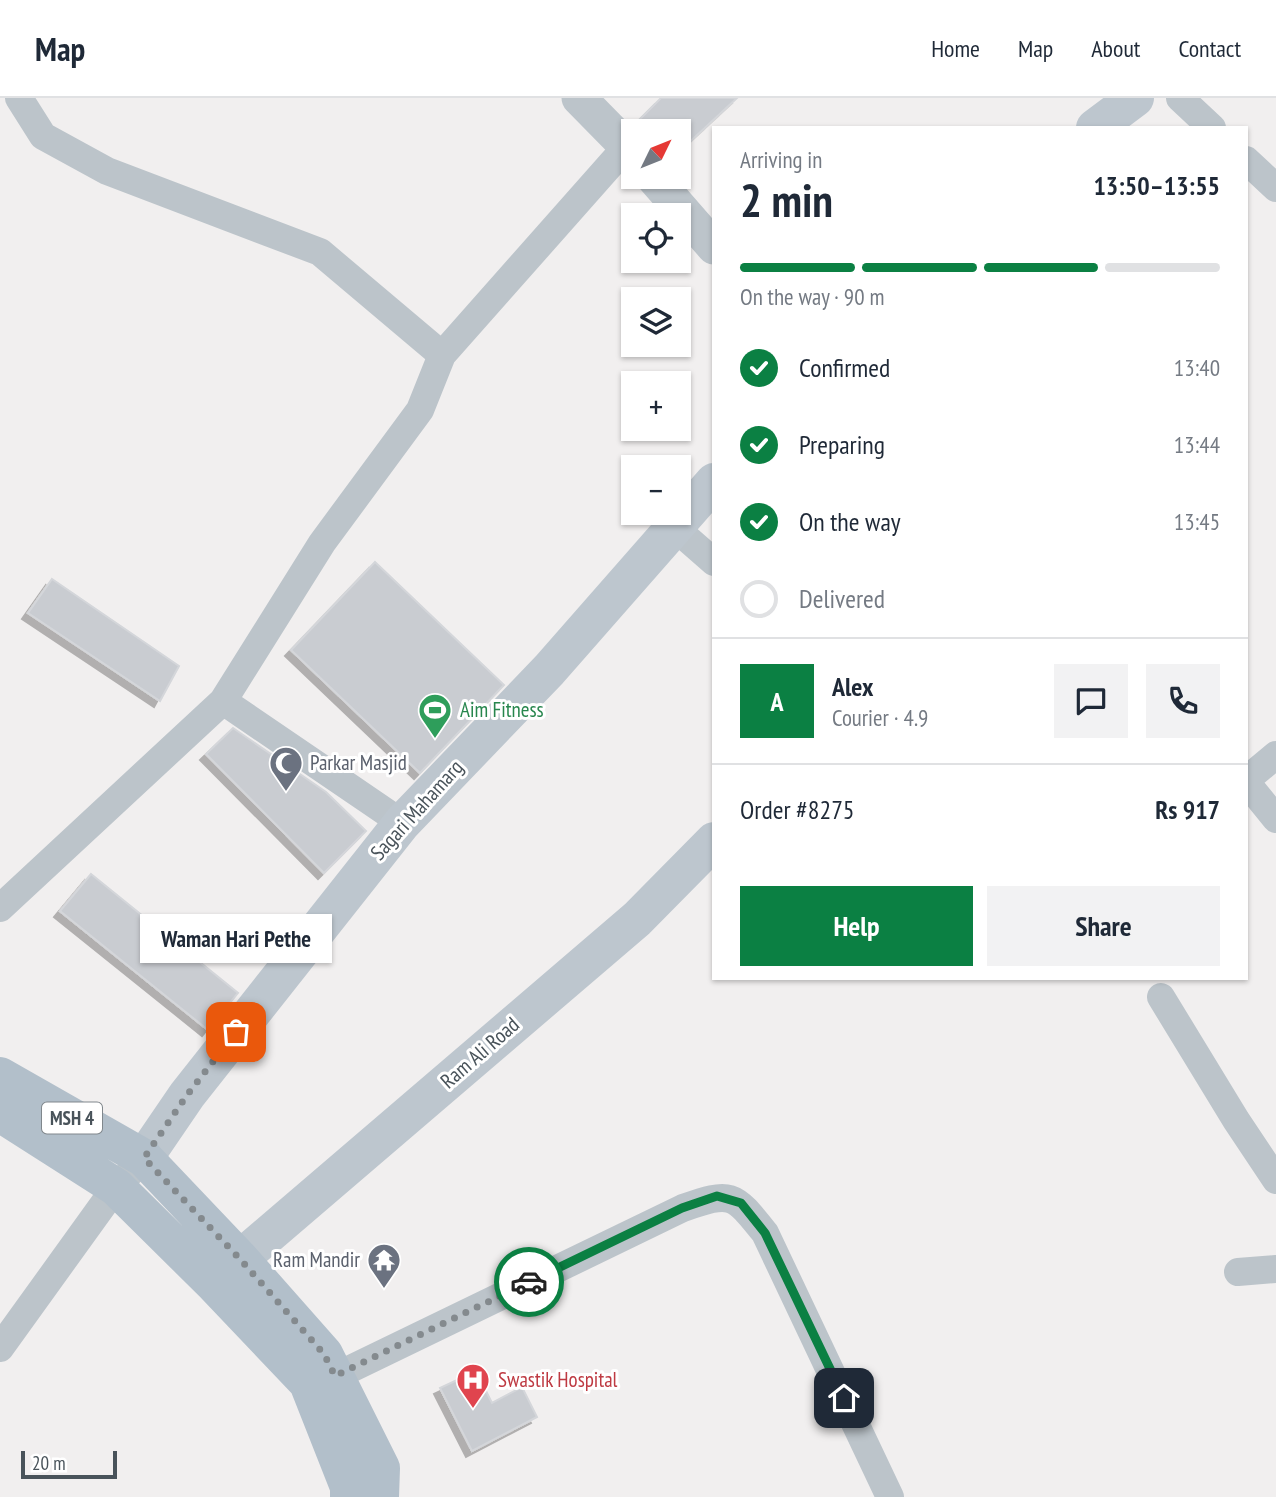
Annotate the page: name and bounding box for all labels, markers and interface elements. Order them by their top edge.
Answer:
text: Map [35,27,85,70]
text: Home [931,33,980,64]
text: Map [1018,33,1053,64]
text: About [1091,33,1140,64]
text: Contact [1178,33,1241,64]
north arrow [621,119,691,189]
map controls [621,119,691,525]
text: Arriving in [740,145,822,174]
text: 13:50–13:55 [1093,169,1220,202]
text: 2 min [740,170,833,230]
button: locate [621,203,691,273]
text: On the way · 90 m [740,282,884,311]
button: layers [621,287,691,357]
icon: check [740,349,778,387]
text: Confirmed [799,351,890,384]
text: 13:40 [1174,353,1220,382]
button: + [621,371,691,441]
icon: check [740,426,778,464]
text: Preparing [799,428,885,461]
text: 13:44 [1174,430,1220,459]
button: − [621,455,691,525]
icon: check [740,503,778,541]
text: On the way [799,505,901,538]
text: 13:45 [1174,507,1220,536]
text: Delivered [799,582,885,615]
button: chat [1054,664,1128,738]
button: phone [1146,664,1220,738]
text: Alex [832,670,873,703]
text: A [770,685,784,718]
sports icon: Aim Fitness [416,691,454,740]
place label: Aim Fitness [460,696,544,723]
text: Courier · 4.9 [832,703,928,732]
mosque icon: Parkar Masjid [267,744,305,793]
place label: Parkar Masjid [310,749,407,776]
street label: Sagari Mahamarg [364,754,469,865]
text: Order #8275 [740,793,855,826]
text: Rs 917 [1155,793,1220,826]
button: Help [740,886,973,966]
button: Share [987,886,1220,966]
callout: Waman Hari Pethe [140,913,332,962]
text: Waman Hari Pethe [161,924,311,953]
pin [206,1002,266,1062]
street label: Ram Ali Road [435,1011,525,1094]
icon: bag [217,1013,255,1051]
road number: MSH 4 [42,1102,102,1134]
temple icon: Ram Mandir [365,1241,403,1290]
place label: Ram Mandir [273,1246,360,1273]
courier [494,1247,564,1317]
icon: car [510,1263,548,1301]
hospital icon: Swastik Hospital [454,1361,492,1410]
place label: Swastik Hospital [498,1366,618,1393]
pin [814,1368,874,1428]
icon: home [825,1379,863,1417]
scale bar [21,1448,117,1480]
text: 20 m [32,1451,66,1475]

